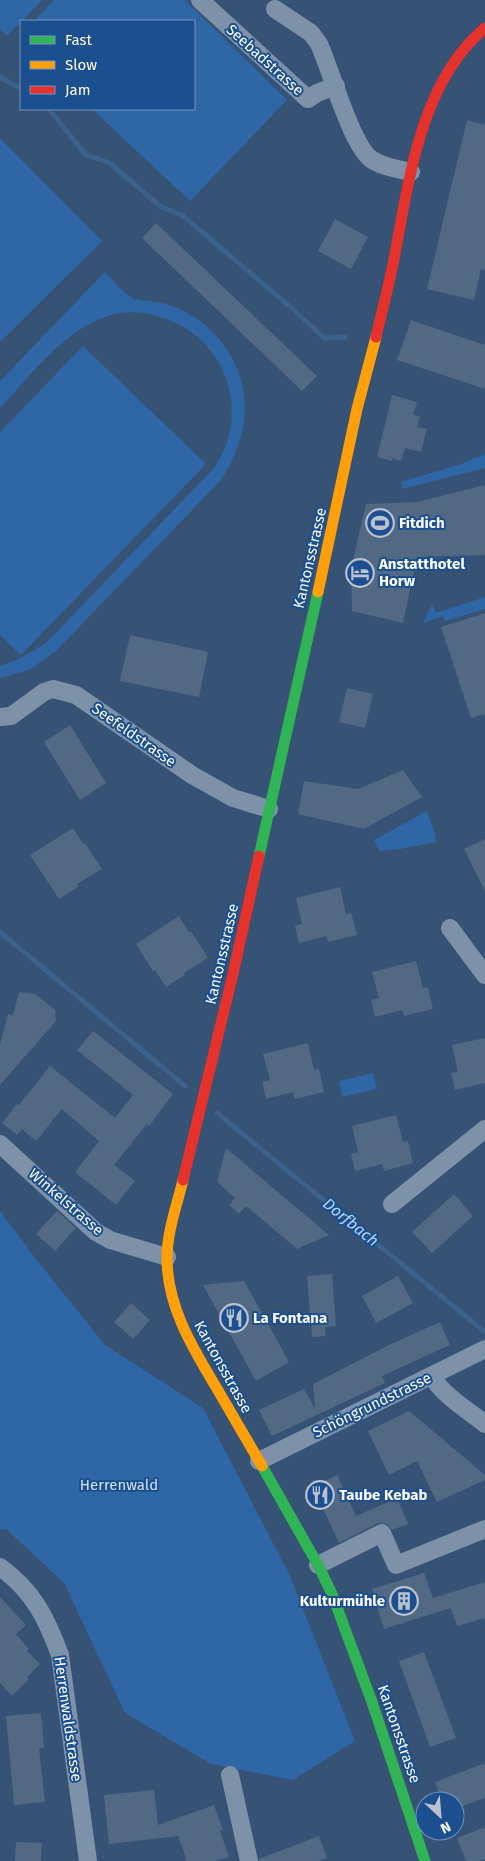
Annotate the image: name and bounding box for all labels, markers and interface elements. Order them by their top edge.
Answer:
legend [20,20,195,110]
street label: Seebadstrasse [223,20,307,100]
text: Fast [65,31,92,49]
text: Slow [65,56,97,74]
text: Jam [65,81,91,99]
street label: Kantonsstrasse [290,506,330,610]
sports icon: Fitdich [365,508,395,538]
place label: Fitdich [399,514,445,532]
place label: Anstatthotel Horw [378,555,465,590]
hotel icon: Anstatthotel Horw [345,558,375,588]
street label: Seefeldstrasse [88,699,180,771]
street label: Kantonsstrasse [202,902,242,1006]
street label: Winkelstrasse [25,1165,107,1239]
water label: Dorfbach [319,1194,383,1250]
restaurant icon: La Fontana [219,1303,249,1333]
place label: La Fontana [253,1309,327,1327]
street label: Kantonsstrasse [190,1318,256,1416]
street label: Schöngrundstrasse [310,1369,434,1441]
park label: Herrenwald [80,1476,158,1494]
restaurant icon: Taube Kebab [305,1480,335,1510]
place label: Taube Kebab [339,1486,427,1504]
building icon: Kulturmühle [389,1586,419,1616]
place label: Kulturmühle [300,1592,385,1610]
street label: Herrenwaldstrasse [50,1655,86,1783]
street label: Kantonsstrasse [374,1682,424,1786]
north arrow [415,1791,465,1841]
text: N [438,1818,453,1837]

